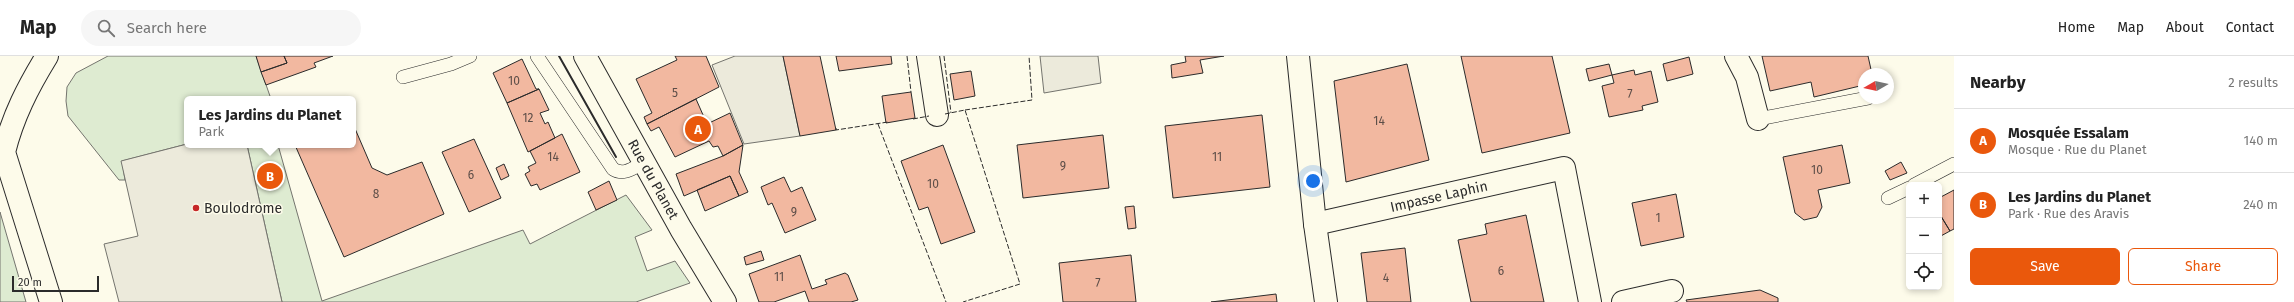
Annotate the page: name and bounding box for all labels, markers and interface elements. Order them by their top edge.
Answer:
search box [81,10,361,46]
text: Map [20,16,57,39]
icon: search [95,17,117,39]
text: Search here [127,19,207,37]
text: Home [2058,19,2095,36]
text: Map [2117,19,2144,36]
text: About [2166,19,2204,36]
text: Contact [2226,19,2274,36]
north arrow [1858,68,1894,104]
text: Nearby [1970,72,2025,93]
house number: 10 [508,74,520,88]
text: 2 results [2228,75,2278,90]
house number: 5 [672,86,678,100]
house number: 7 [1627,87,1633,101]
popup [184,96,356,148]
text: Les Jardins du Planet [199,106,341,124]
house number: 12 [522,111,534,125]
pin: A [685,114,711,144]
house number: 14 [1373,114,1385,128]
text: Park [199,124,224,139]
text: Mosquée Essalam [2008,124,2129,142]
text: A [1979,133,1987,148]
text: 140 m [2244,133,2278,148]
street label: Rue du Planet [624,136,683,223]
text: Mosque · Rue du Planet [2008,142,2147,157]
house number: 14 [547,150,559,164]
house number: 11 [1212,150,1222,164]
house number: 9 [1060,159,1066,173]
pin: B [257,161,283,191]
house number: 10 [1811,163,1823,177]
house number: 6 [468,168,474,182]
your location [1303,171,1323,191]
house number: 10 [927,177,939,191]
street label: Impasse Laphin [1389,177,1489,215]
map controls [1906,182,1942,290]
button: + [1906,182,1942,218]
house number: 8 [373,187,380,201]
text: Les Jardins du Planet [2008,188,2151,206]
text: B [1979,197,1987,212]
text: 240 m [2243,197,2278,212]
place label: Boulodrome [204,200,282,217]
marker: Boulodrome [191,203,201,213]
house number: 9 [791,205,797,219]
text: Park · Rue des Aravis [2008,206,2129,221]
house number: 1 [1655,211,1661,225]
button: − [1906,218,1942,254]
button: Save [1970,248,2120,285]
button: Share [2128,248,2278,285]
button: locate [1906,254,1942,290]
house number: 6 [1498,264,1504,278]
house number: 11 [774,270,784,284]
house number: 4 [1383,271,1390,285]
scale bar [12,274,99,293]
text: 20 m [18,276,42,289]
house number: 7 [1095,276,1101,290]

